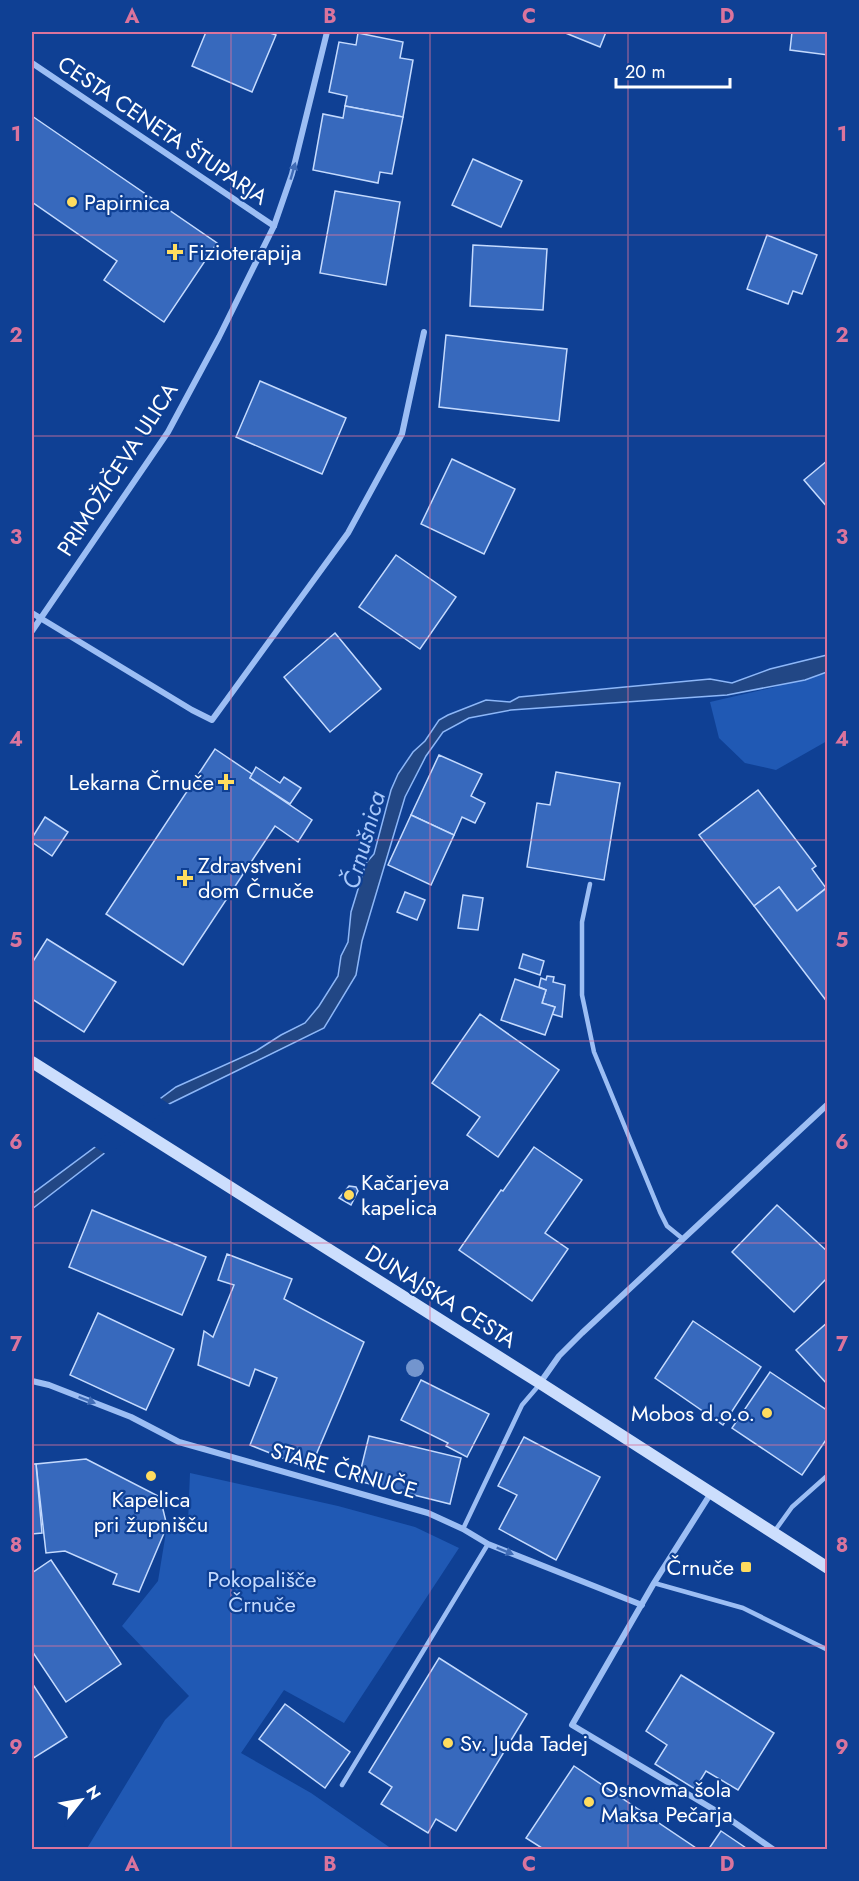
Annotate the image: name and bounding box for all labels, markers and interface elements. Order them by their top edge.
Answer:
text: A [124,2,140,31]
text: B [323,2,337,31]
text: C [522,2,536,31]
text: D [720,2,734,31]
street label: CESTA CENETA ŠTUPARJA [52,48,275,213]
scale bar [616,51,730,89]
text: 20 m [625,59,665,85]
text: 1 [11,120,21,149]
text: 1 [837,120,847,149]
one-way arrow [289,162,298,180]
place label: Papirnica [84,186,170,218]
marker: Papirnica [65,195,79,209]
place label: Fizioterapija [188,236,302,268]
marker: Fizioterapija [166,243,184,261]
text: 2 [9,321,23,350]
text: 2 [835,321,849,350]
street label: PRIMOŽIČEVA ULICA [49,375,185,562]
text: 3 [10,523,22,552]
text: 3 [836,523,848,552]
text: 4 [9,725,23,754]
text: 4 [835,725,849,754]
place label: Lekarna Črnuče [69,766,214,798]
marker: Lekarna Črnuče [219,775,233,789]
water label: Črnušnica [333,787,394,893]
place label: Zdravstveni dom Črnuče [198,849,314,906]
marker: Zdravstveni dom Črnuče [176,869,194,887]
text: 5 [10,926,23,955]
text: 5 [836,926,849,955]
text: 6 [9,1128,23,1157]
text: 6 [835,1128,849,1157]
place label: Kačarjeva kapelica [361,1166,449,1223]
marker: Kačarjeva kapelica [342,1188,356,1202]
street label: DUNAJSKA CESTA [359,1237,523,1356]
text: 7 [10,1330,23,1359]
text: 7 [836,1330,849,1359]
one-way arrow [78,1396,96,1405]
place label: Mobos d.o.o. [631,1397,755,1429]
marker: Mobos d.o.o. [760,1406,774,1420]
street label: STARE ČRNUČE [267,1434,421,1506]
marker: Kapelica pri župnišču [144,1469,158,1483]
place label: Kapelica pri župnišču [94,1483,208,1540]
text: 8 [10,1531,22,1560]
text: 8 [836,1531,848,1560]
one-way arrow [497,1546,515,1556]
place label: Črnuče [666,1551,734,1583]
marker: Črnuče [739,1560,753,1574]
park label: Pokopališče Črnuče [207,1563,317,1620]
place label: Sv. Juda Tadej [460,1727,588,1759]
text: 9 [9,1733,23,1762]
text: 9 [835,1733,849,1762]
marker: Sv. Juda Tadej [441,1736,455,1750]
north arrow [51,1770,111,1830]
place label: Osnovma šola Maksa Pečarja [601,1773,733,1830]
text: N [80,1781,107,1804]
marker: Osnovma šola Maksa Pečarja [582,1795,596,1809]
text: A [124,1850,140,1879]
text: B [323,1850,337,1879]
text: C [522,1850,536,1879]
text: D [720,1850,734,1879]

